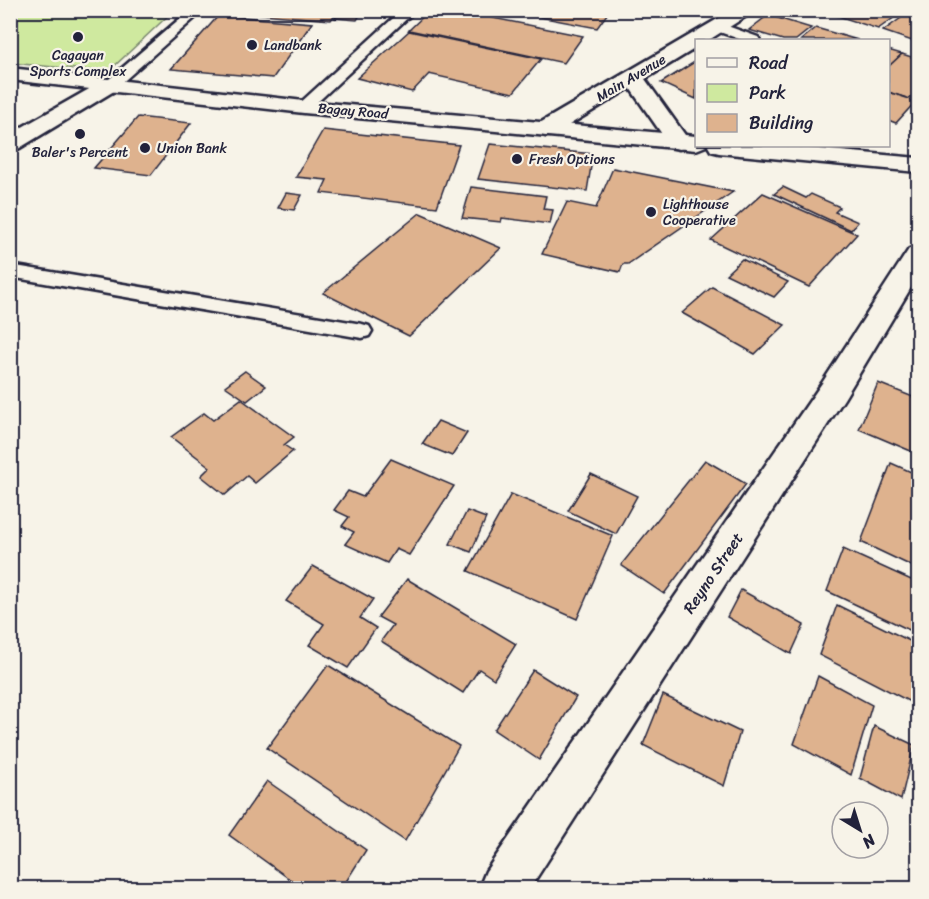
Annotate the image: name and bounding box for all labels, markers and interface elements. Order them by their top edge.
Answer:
marker: Cagayan Sports Complex [71,30,85,44]
place label: Landbank [264,33,322,58]
marker: Landbank [245,38,259,52]
legend [695,39,890,147]
place label: Cagayan Sports Complex [30,43,127,84]
street label: Main Avenue [591,47,671,109]
text: Road [749,47,789,79]
text: Park [749,77,786,109]
street label: Bagay Road [317,95,391,127]
text: Building [749,107,813,139]
marker: Baler's Percent [73,127,87,141]
place label: Union Bank [157,136,227,161]
place label: Baler's Percent [32,140,128,165]
marker: Union Bank [138,141,152,155]
place label: Fresh Options [529,147,615,172]
marker: Fresh Options [510,152,524,166]
place label: Lighthouse Cooperative [663,192,736,233]
marker: Lighthouse Cooperative [644,205,658,219]
street label: Reyno Street [675,526,751,620]
north arrow [830,800,890,860]
text: N [855,826,883,857]

